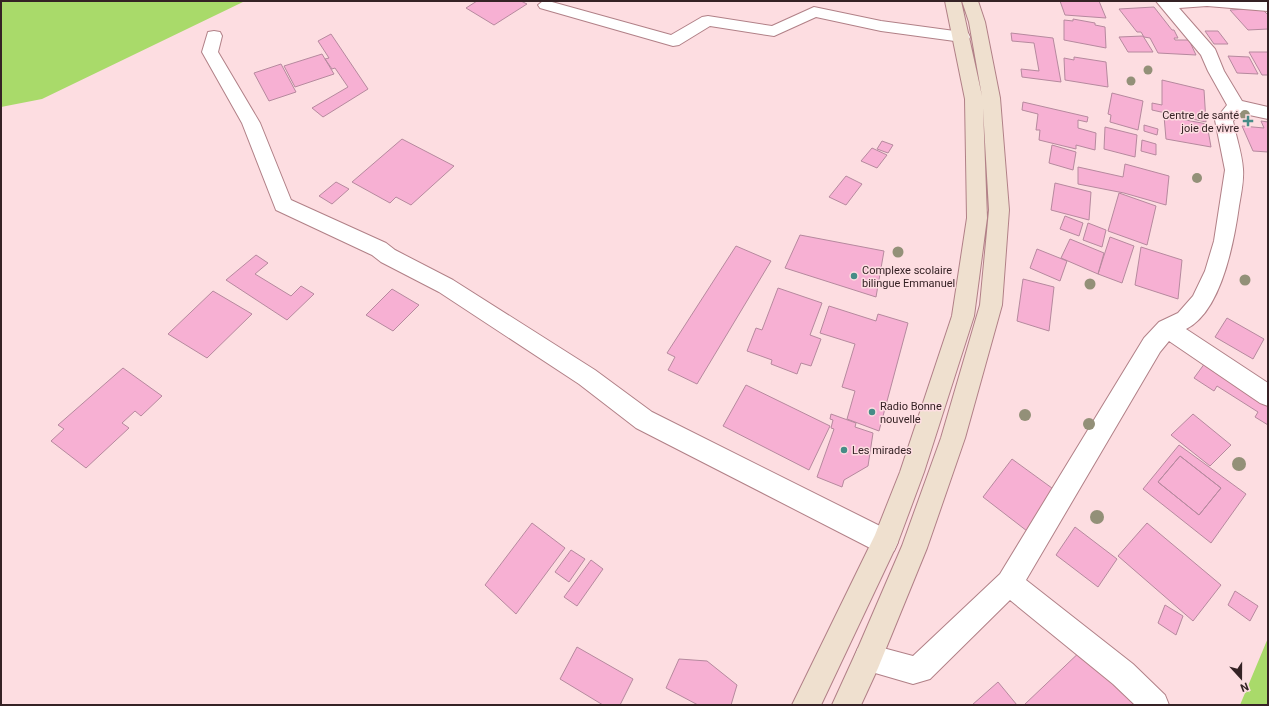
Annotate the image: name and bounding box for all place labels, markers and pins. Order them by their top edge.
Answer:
place label: Centre de santé joie de vivre [1162,109,1239,135]
marker: Centre de santé joie de vivre [1242,115,1254,127]
place label: Complexe scolaire bilingue Emmanuel [862,264,955,290]
marker: Complexe scolaire bilingue Emmanuel [849,271,859,281]
place label: Radio Bonne nouvelle [880,400,942,426]
marker: Radio Bonne nouvelle [867,407,877,417]
place label: Les mirades [852,444,912,457]
marker: Les mirades [839,445,849,455]

